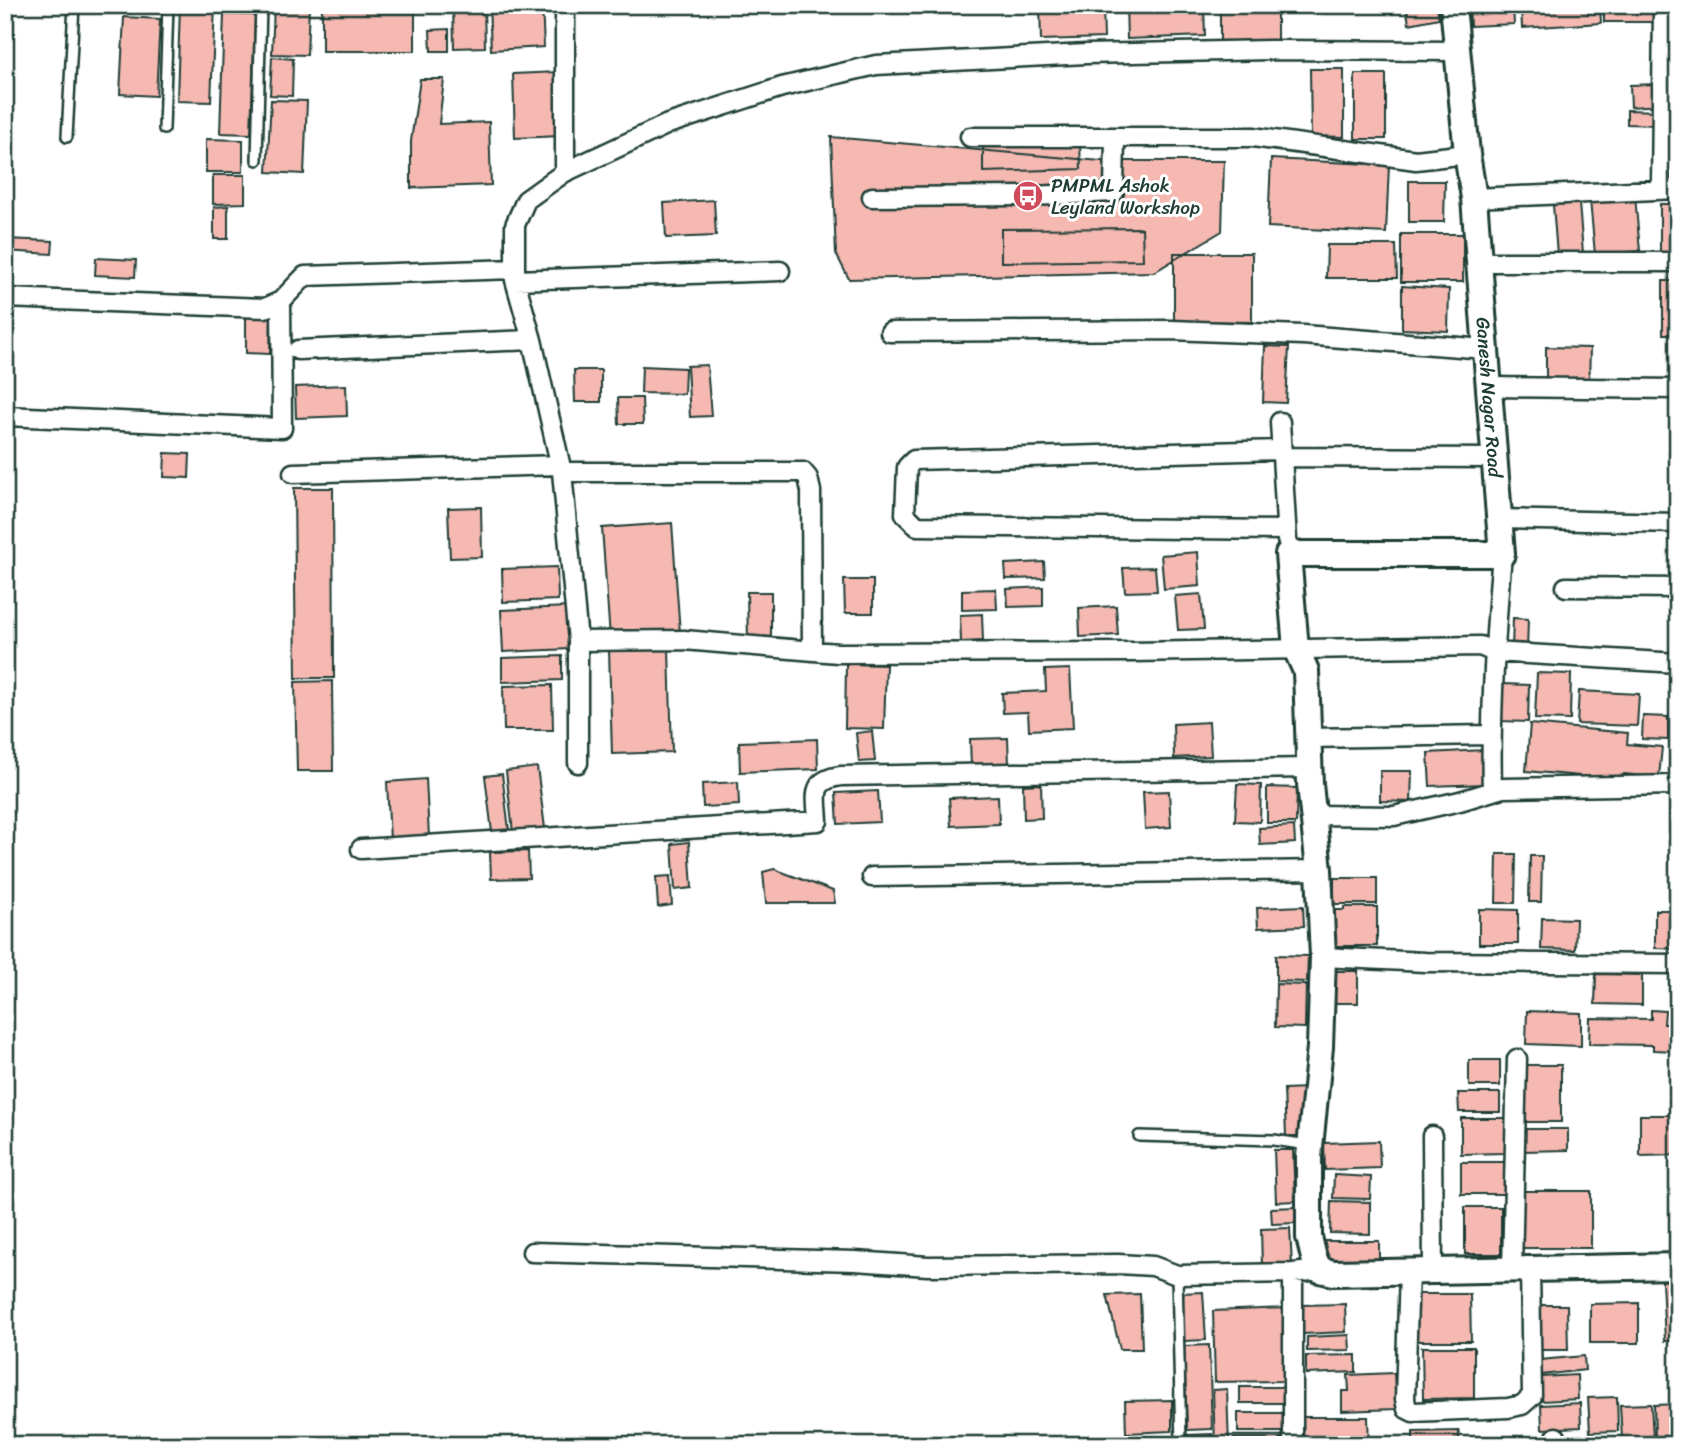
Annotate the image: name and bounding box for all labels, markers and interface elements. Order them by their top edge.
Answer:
place label: PMPML Ashok Leyland Workshop [1051,169,1200,224]
bus stop icon: PMPML Ashok Leyland Workshop [1011,179,1045,213]
street label: Ganesh Nagar Road [1467,316,1513,480]

